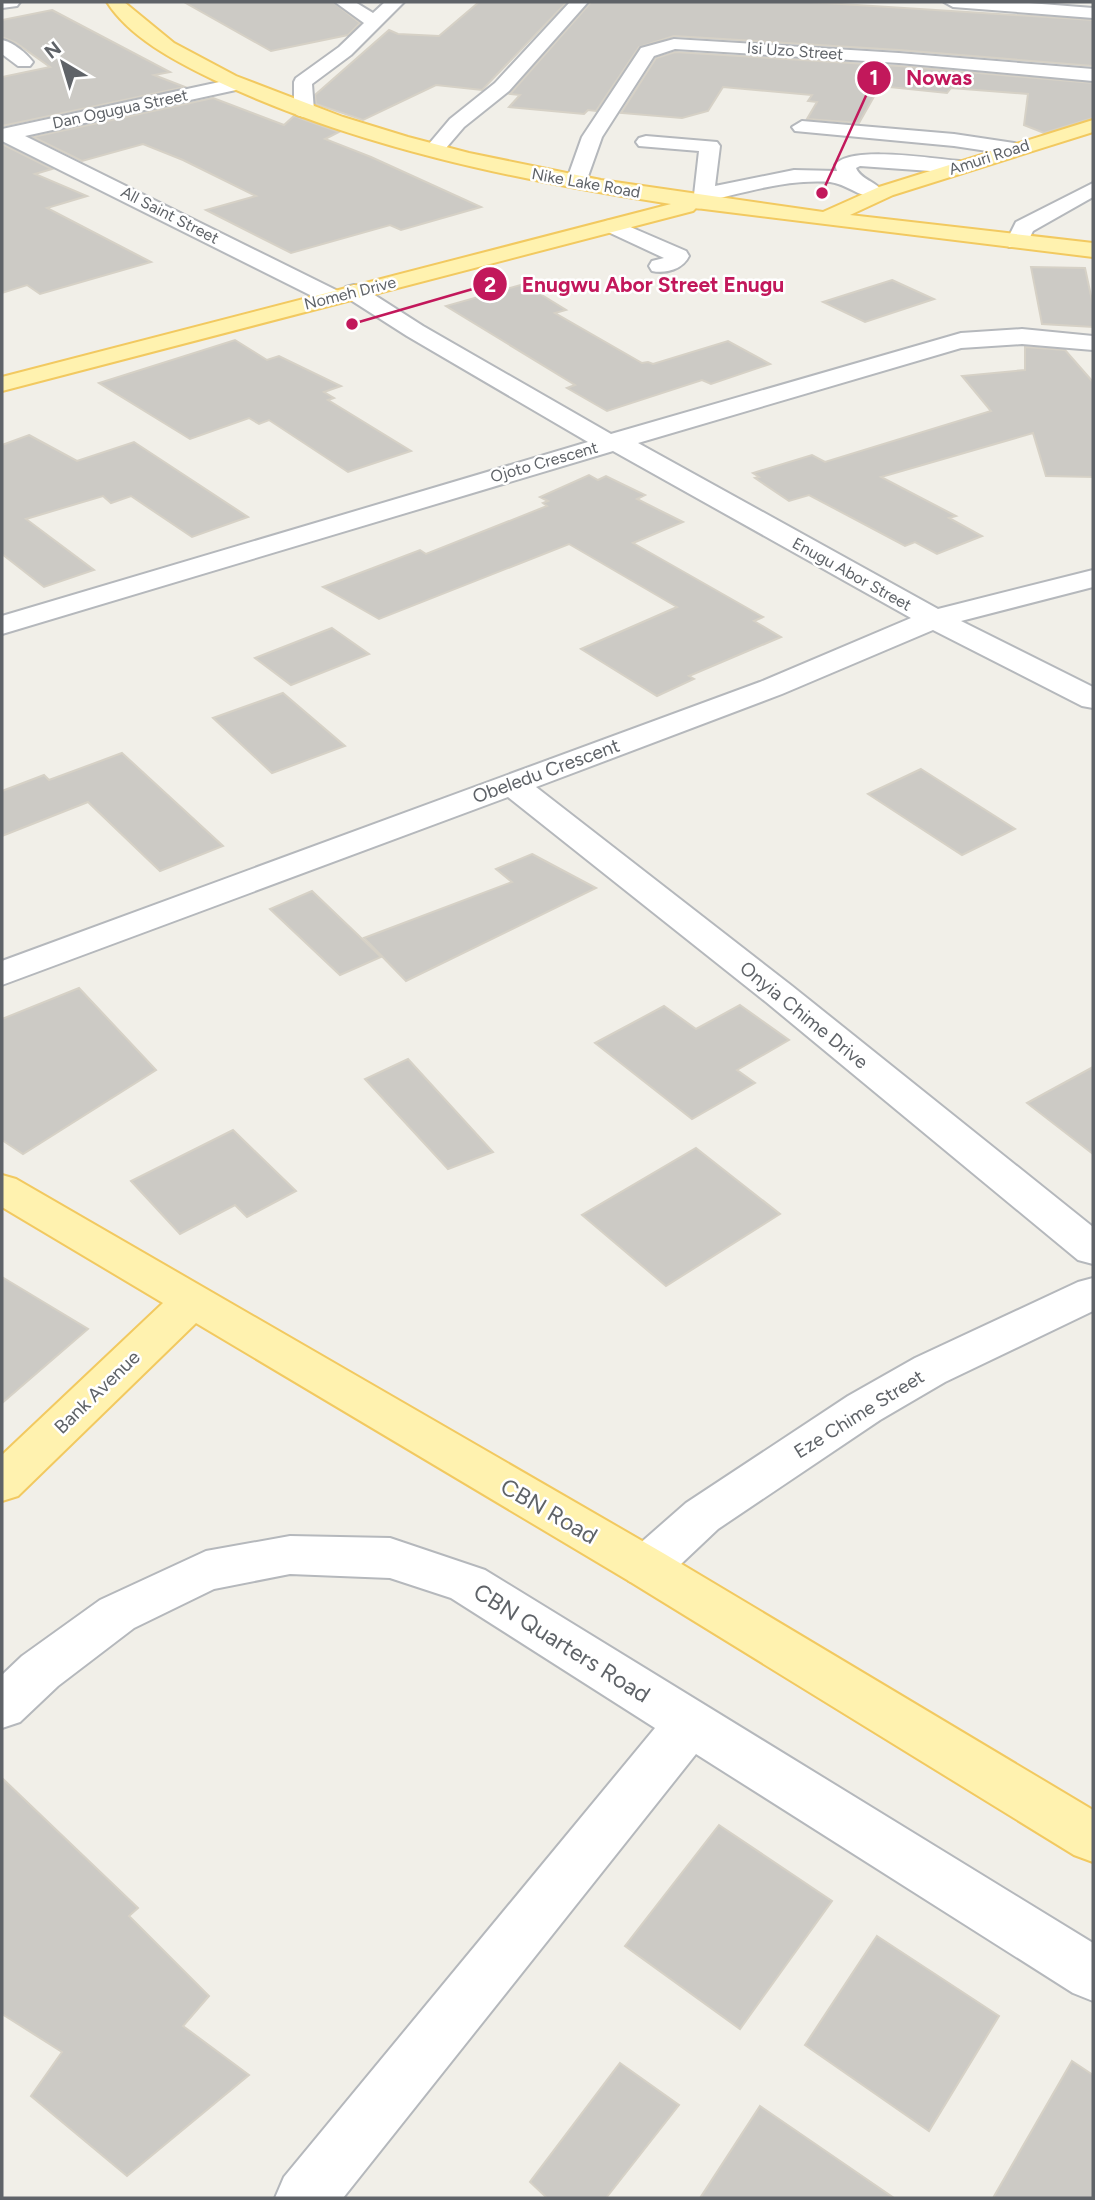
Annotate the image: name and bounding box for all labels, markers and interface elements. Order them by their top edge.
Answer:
north arrow [28,28,98,98]
text: N [40,36,66,64]
street label: Isi Uzo Street [746,38,844,64]
callout: Nowas [857,57,986,99]
text: 1 [870,65,878,90]
text: Nowas [906,65,972,90]
street label: Dan Ogugua Street [51,85,189,133]
street label: Amuri Road [946,135,1032,179]
street label: Nike Lake Road [530,164,642,202]
street label: All Saint Street [118,182,222,248]
callout: Enugwu Abor Street Enugu [472,263,798,305]
street label: Nomeh Drive [302,272,398,314]
text: 2 [484,272,496,297]
text: Enugwu Abor Street Enugu [522,272,784,297]
street label: Ojoto Crescent [488,438,600,486]
street label: Enugu Abor Street [789,533,915,615]
street label: Obeledu Crescent [469,734,623,808]
street label: Onyia Chime Drive [735,956,873,1074]
street label: Bank Avenue [49,1345,145,1439]
street label: Eze Chime Street [790,1365,928,1463]
street label: CBN Road [496,1472,602,1550]
street label: CBN Quarters Road [469,1577,655,1709]

